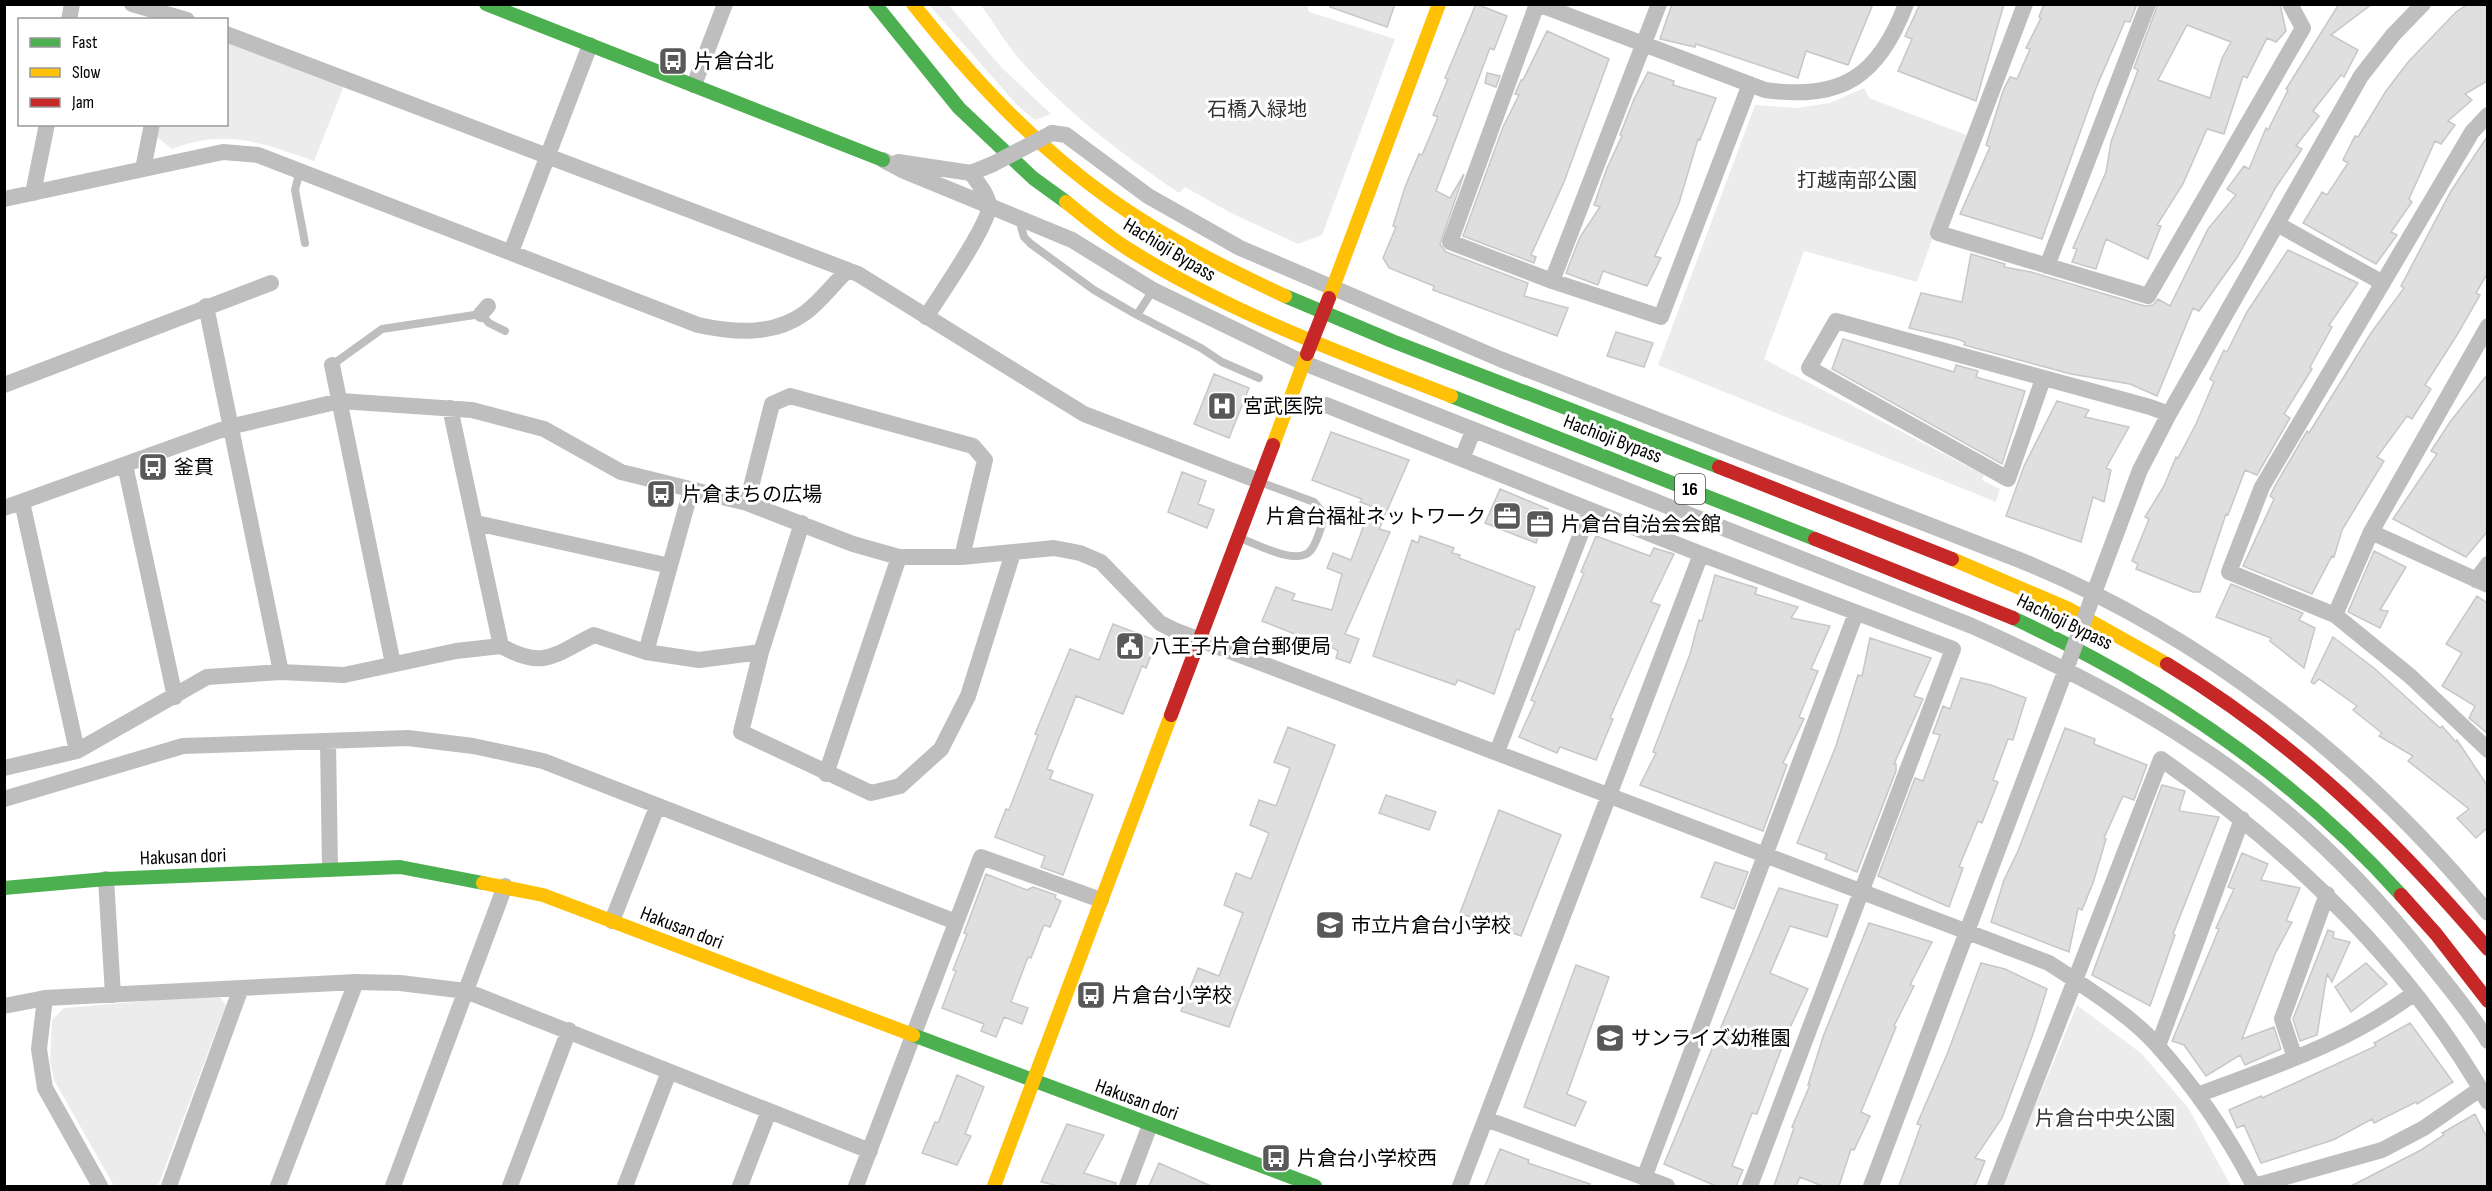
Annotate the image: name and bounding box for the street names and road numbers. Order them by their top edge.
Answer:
street label: Hachioji Bypass [1119,213,1220,287]
street label: Hachioji Bypass [1560,409,1665,469]
road number: 16 [1675,474,1705,504]
street label: Hachioji Bypass [2013,588,2116,655]
street label: Hakusan dori [139,843,227,871]
street label: Hakusan dori [637,901,726,955]
street label: Hakusan dori [1092,1074,1181,1126]

